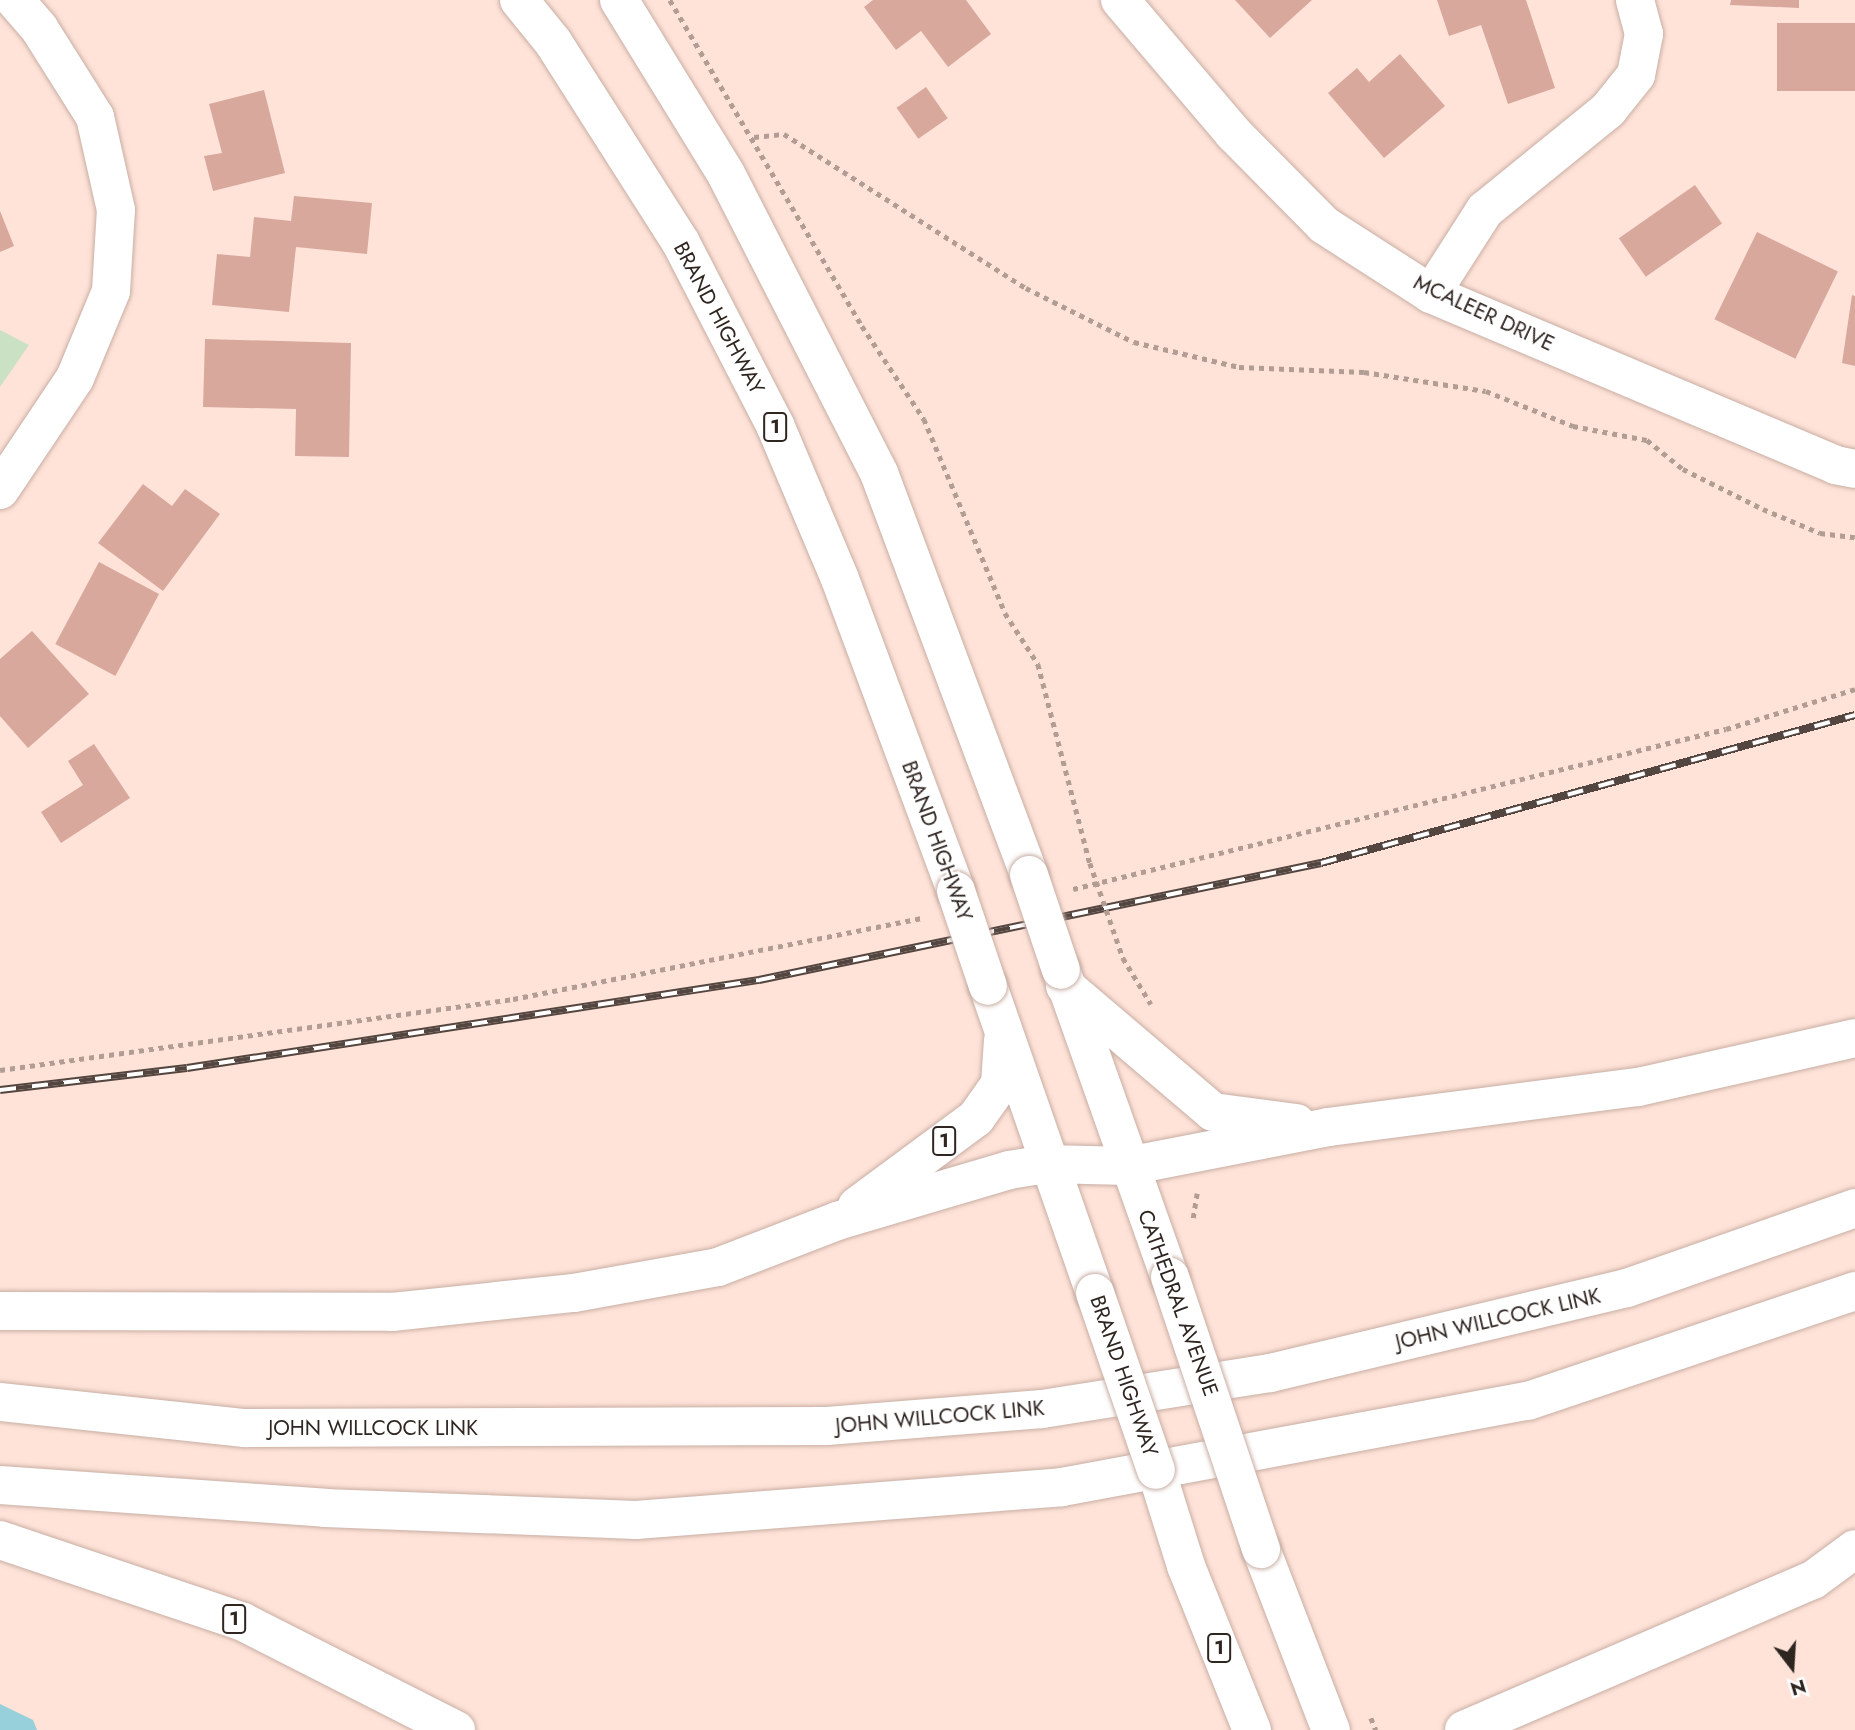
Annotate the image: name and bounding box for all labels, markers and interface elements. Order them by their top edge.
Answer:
street label: BRAND HIGHWAY [668,238,770,398]
street label: MCALEER DRIVE [1410,269,1558,357]
road number: 1 [763,412,787,442]
street label: BRAND HIGHWAY [896,758,978,924]
road number: 1 [932,1126,956,1156]
street label: CATHEDRAL AVENUE [1133,1206,1223,1400]
street label: JOHN WILLCOCK LINK [1393,1283,1603,1355]
street label: BRAND HIGHWAY [1085,1292,1163,1460]
street label: JOHN WILLCOCK LINK [834,1395,1046,1439]
street label: JOHN WILLCOCK LINK [268,1415,478,1441]
road number: 1 [222,1604,246,1634]
road number: 1 [1207,1632,1231,1664]
north arrow [1757,1632,1827,1702]
text: N [1787,1672,1809,1703]

